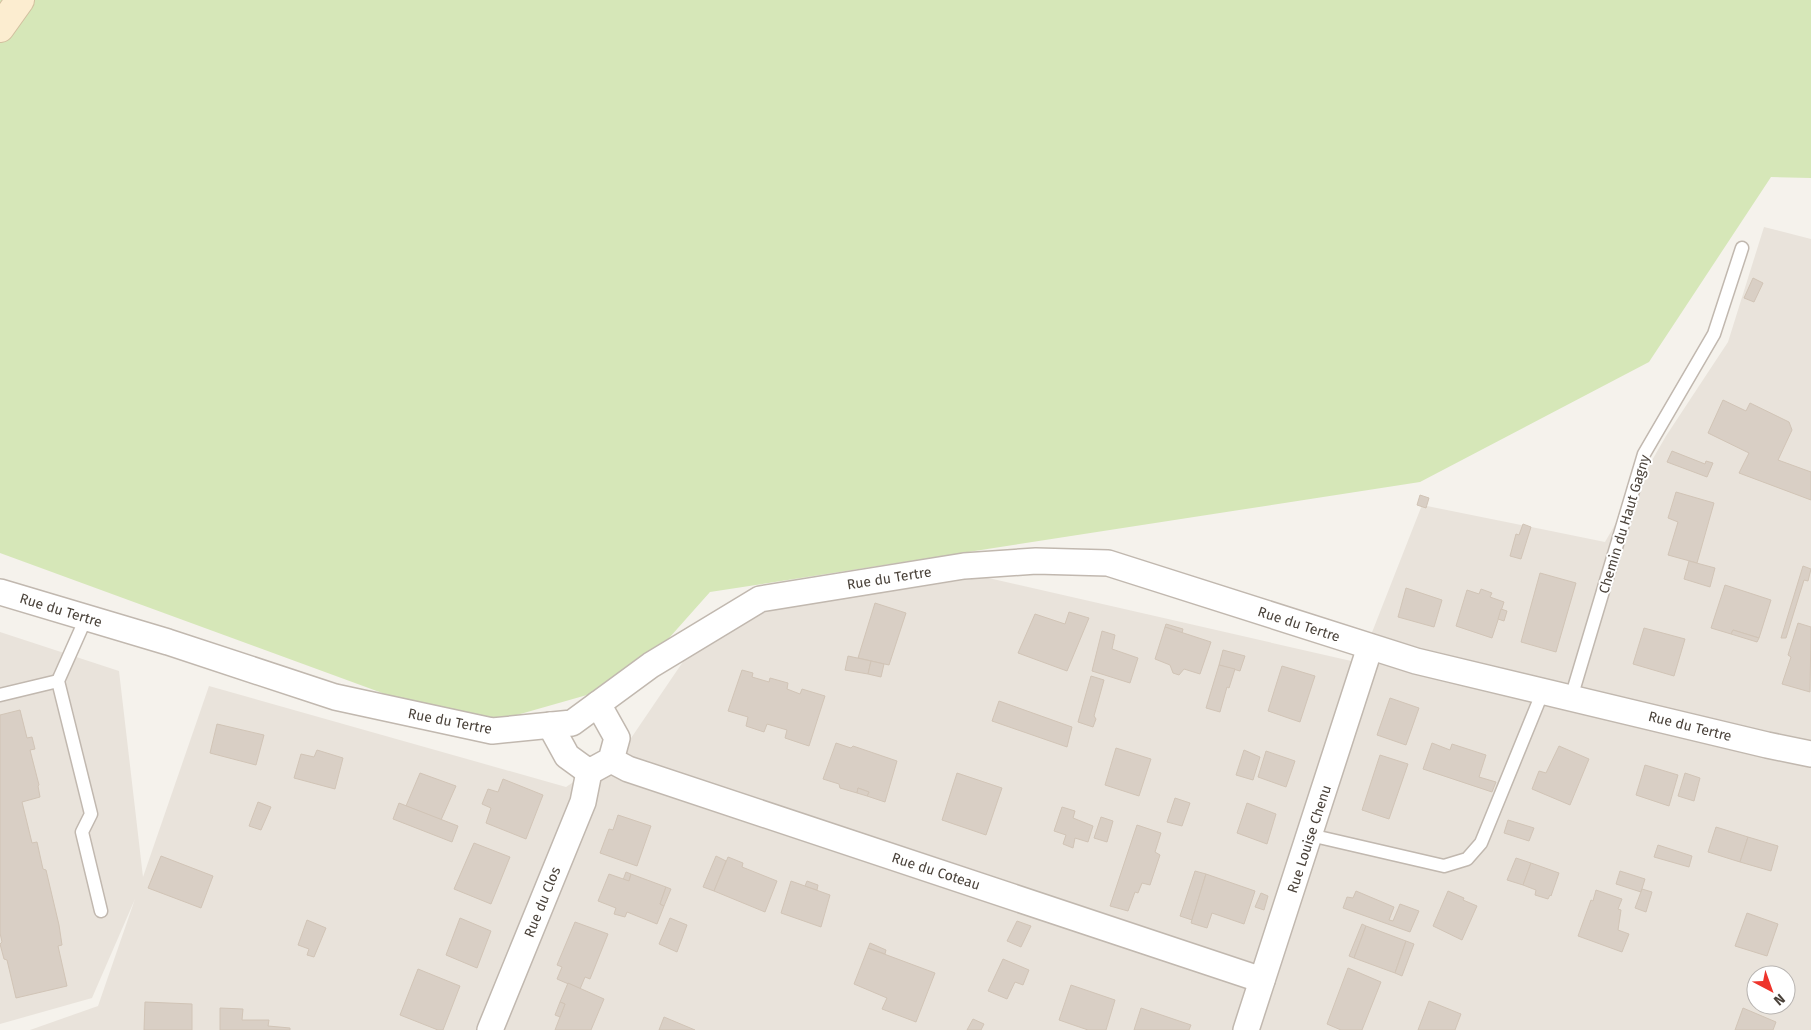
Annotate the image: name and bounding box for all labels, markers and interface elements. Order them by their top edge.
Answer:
street label: Chemin du Haut Gagny [1595,453,1654,596]
street label: Rue du Tertre [846,563,933,594]
street label: Rue du Tertre [18,590,104,631]
street label: Rue du Tertre [1256,603,1342,646]
street label: Rue du Tertre [406,705,493,738]
street label: Rue du Tertre [1646,708,1733,745]
street label: Rue Louise Chenu [1284,783,1335,895]
street label: Rue du Coteau [889,849,982,894]
street label: Rue du Clos [521,864,564,940]
north arrow [1746,965,1796,1015]
text: N [1770,990,1788,1009]

